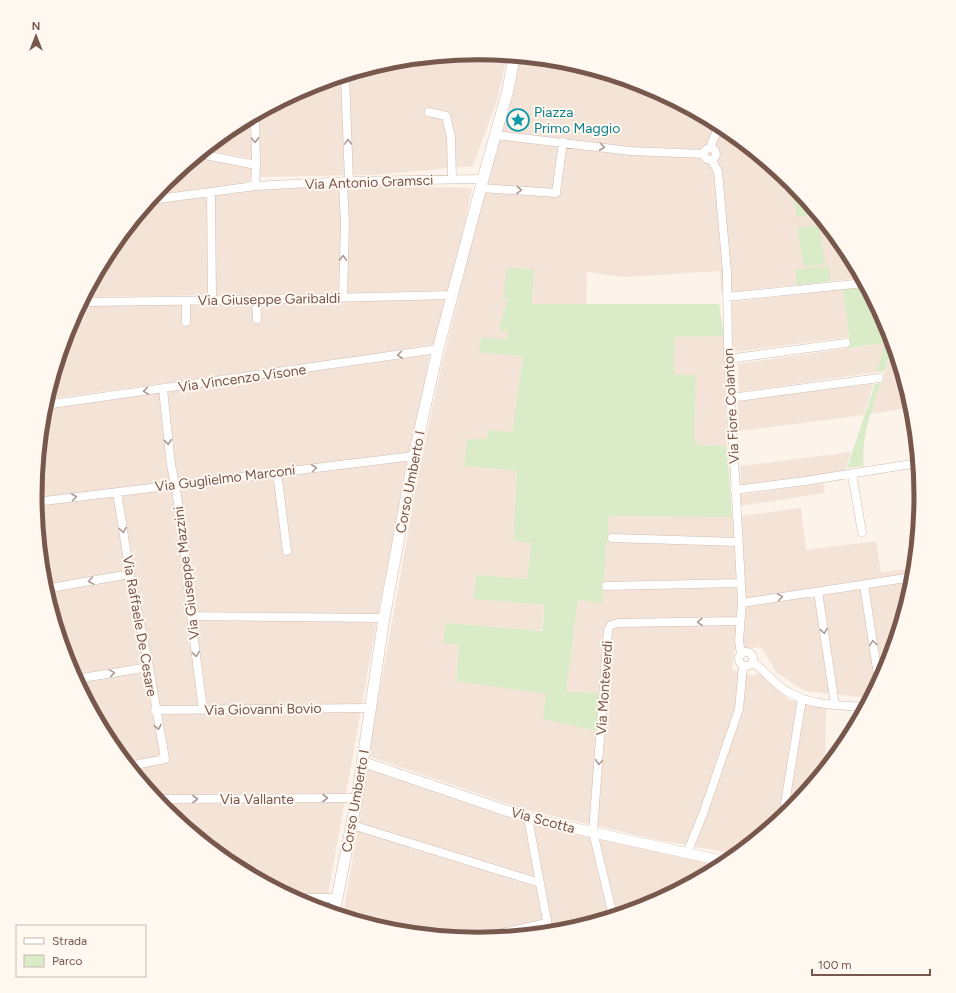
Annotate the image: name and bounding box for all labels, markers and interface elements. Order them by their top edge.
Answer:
north arrow [16,16,56,56]
text: N [32,20,40,33]
place label: Piazza Primo Maggio [534,104,620,137]
place icon: Piazza Primo Maggio [505,107,531,133]
one-way arrow [251,137,259,143]
one-way arrow [343,139,352,145]
one-way arrow [599,142,605,151]
street label: Via Antonio Gramsci [304,172,434,193]
one-way arrow [516,186,522,195]
one-way arrow [339,255,347,261]
street label: Via Giuseppe Garibaldi [198,290,340,309]
street label: Via Fiore Colanton [720,348,743,464]
one-way arrow [397,350,403,359]
street label: Via Vincenzo Visone [177,361,307,396]
one-way arrow [143,386,149,395]
street label: Corso Umberto I [392,429,429,535]
one-way arrow [163,439,172,445]
street label: Via Guglielmo Marconi [154,461,296,496]
one-way arrow [311,463,317,472]
one-way arrow [71,493,77,502]
street label: Via Giuseppe Mazzini [170,505,203,641]
one-way arrow [118,527,127,533]
street label: Via Raffaele De Cesare [119,554,160,698]
one-way arrow [88,576,94,585]
one-way arrow [777,593,783,602]
one-way arrow [697,618,703,626]
one-way arrow [819,627,828,634]
street label: Via Monteverdi [593,640,616,736]
one-way arrow [869,640,878,646]
one-way arrow [191,651,200,657]
one-way arrow [109,669,115,678]
street label: Via Giovanni Bovio [204,700,322,719]
one-way arrow [154,724,162,730]
street label: Corso Umberto I [338,748,373,854]
one-way arrow [594,759,603,765]
street label: Via Vallante [220,791,294,808]
one-way arrow [322,794,328,802]
one-way arrow [192,795,198,803]
street label: Via Scotta [509,804,577,837]
legend [16,925,146,977]
text: Strada [52,934,87,948]
scale bar [812,951,930,977]
text: Parco [52,954,82,968]
text: 100 m [818,958,852,972]

